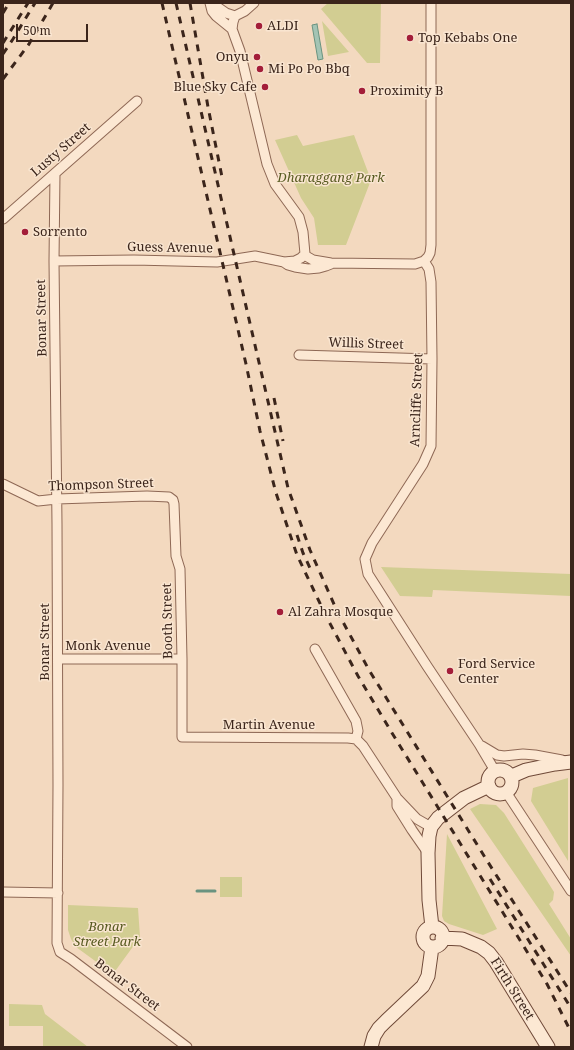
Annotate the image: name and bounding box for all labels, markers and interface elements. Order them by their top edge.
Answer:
scale bar [18,16,90,42]
place label: ALDI [267,18,298,34]
marker: ALDI [254,21,264,31]
text: 50 m [23,22,51,39]
place label: Top Kebabs One [418,30,517,46]
marker: Top Kebabs One [405,33,415,43]
place label: Onyu [216,49,249,65]
marker: Onyu [252,52,262,62]
place label: Mi Po Po Bbq [268,61,350,77]
marker: Mi Po Po Bbq [255,64,265,74]
place label: Blue Sky Cafe [173,79,257,95]
marker: Blue Sky Cafe [260,82,270,92]
place label: Proximity B [370,83,443,99]
marker: Proximity B [357,86,367,96]
street label: Lusty Street [28,120,94,180]
park label: Dharaggang Park [277,170,385,186]
place label: Sorrento [33,224,87,240]
marker: Sorrento [20,227,30,237]
street label: Guess Avenue [127,239,213,257]
street label: Bonar Street [34,279,50,357]
street label: Willis Street [328,335,404,353]
street label: Arncliffe Street [408,353,426,447]
street label: Thompson Street [48,475,154,495]
street label: Booth Street [160,583,176,659]
street label: Bonar Street [37,603,53,681]
place label: Al Zahra Mosque [288,604,393,620]
marker: Al Zahra Mosque [275,607,285,617]
street label: Monk Avenue [65,638,151,654]
place label: Ford Service Center [458,656,535,687]
marker: Ford Service Center [445,666,455,676]
street label: Martin Avenue [223,717,315,733]
park label: Bonar Street Park [73,919,141,950]
street label: Bonar Street [91,955,163,1015]
street label: Firth Street [487,955,537,1023]

